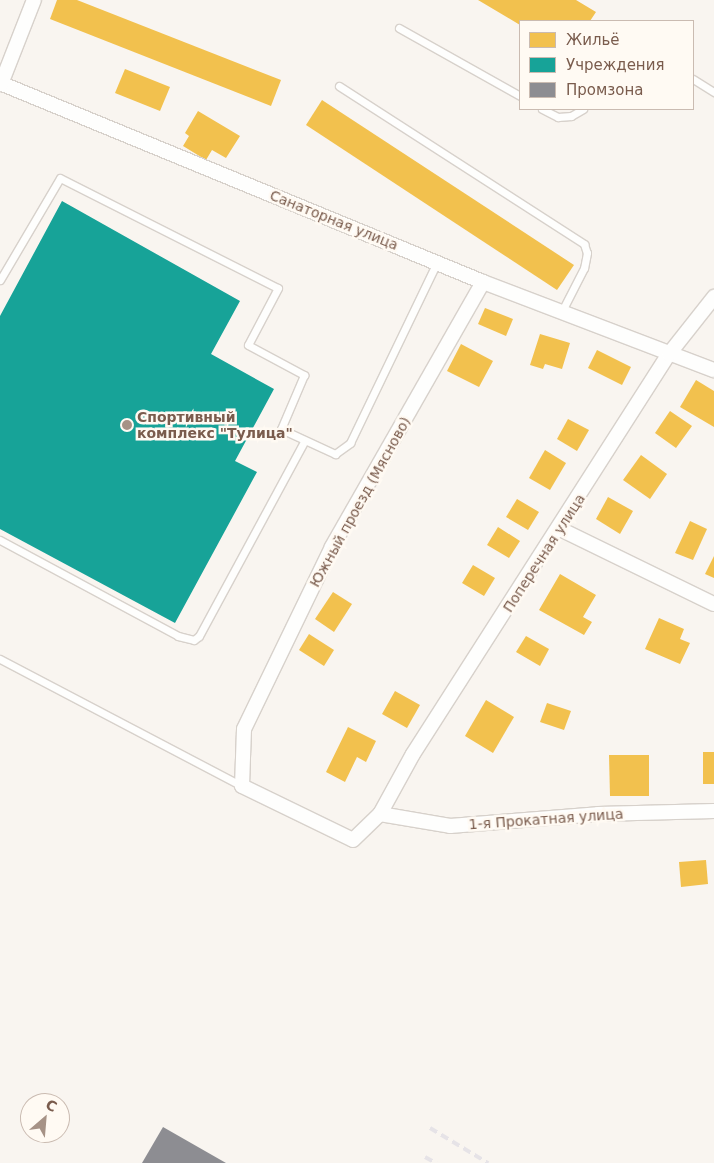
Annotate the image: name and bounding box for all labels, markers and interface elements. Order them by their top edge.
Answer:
legend [519,20,694,110]
text: Жильё [566,31,620,49]
text: Учреждения [566,56,664,74]
text: Промзона [566,81,643,99]
street label: Санаторная улица [267,187,401,253]
place label: Спортивный комплекс "Тулица" [137,409,293,442]
street label: Южный проезд (Мясново) [306,414,414,590]
marker: Спортивный комплекс "Тулица" [121,419,133,431]
street label: Поперечная улица [499,491,589,615]
street label: 1-я Прокатная улица [468,805,624,833]
north arrow [20,1093,70,1143]
text: С [43,1096,60,1115]

